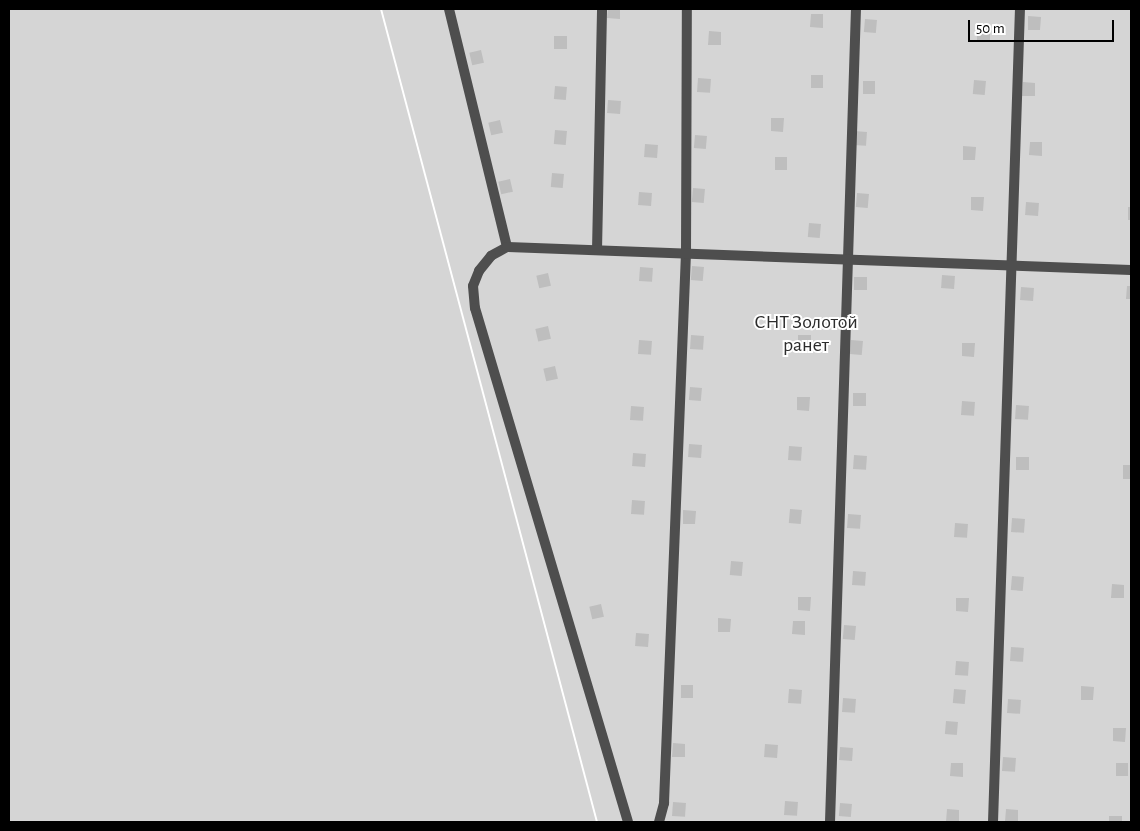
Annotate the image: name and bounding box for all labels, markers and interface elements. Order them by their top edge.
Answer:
scale bar [970,10,1116,42]
text: 50 m [976,21,1005,36]
park label: СНТ Золотой ранет [754,311,858,358]

